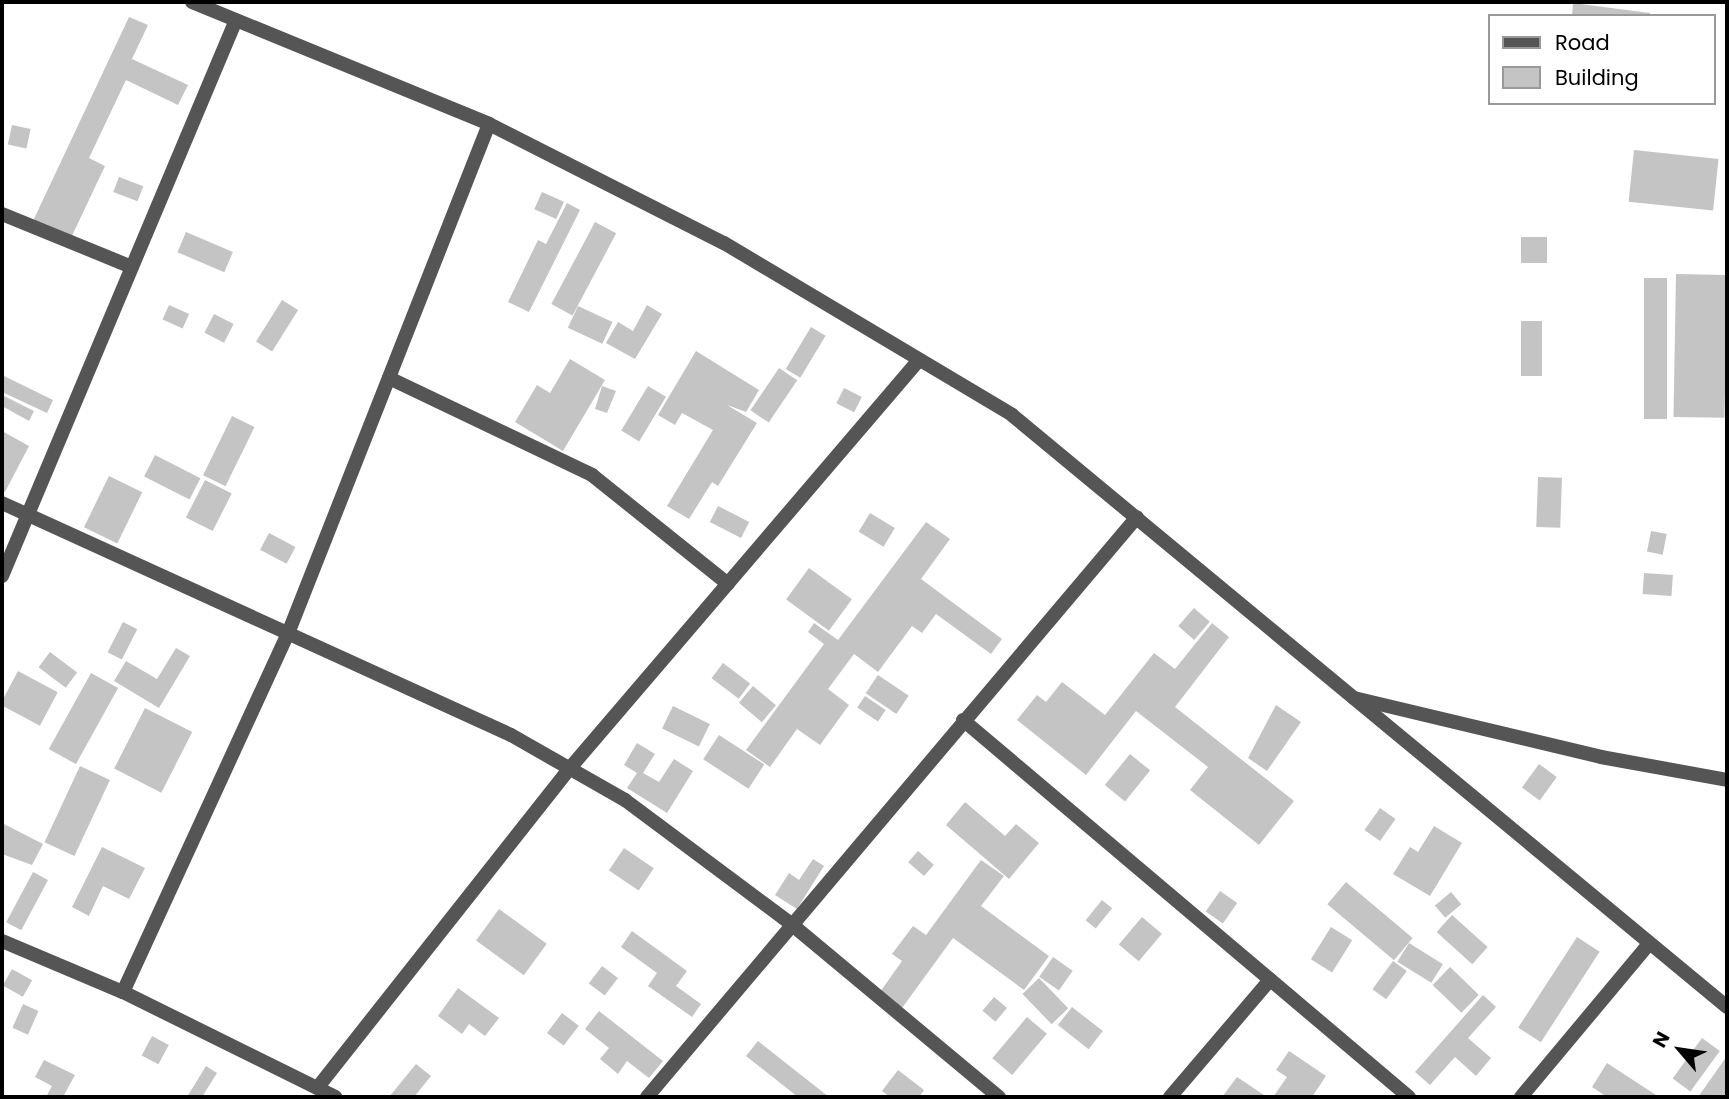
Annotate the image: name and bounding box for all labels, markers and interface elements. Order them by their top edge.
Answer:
legend [1488,14,1715,105]
text: Road [1555,28,1610,57]
text: Building [1555,63,1639,92]
north arrow [1645,1015,1715,1085]
text: N [1646,1027,1676,1052]

